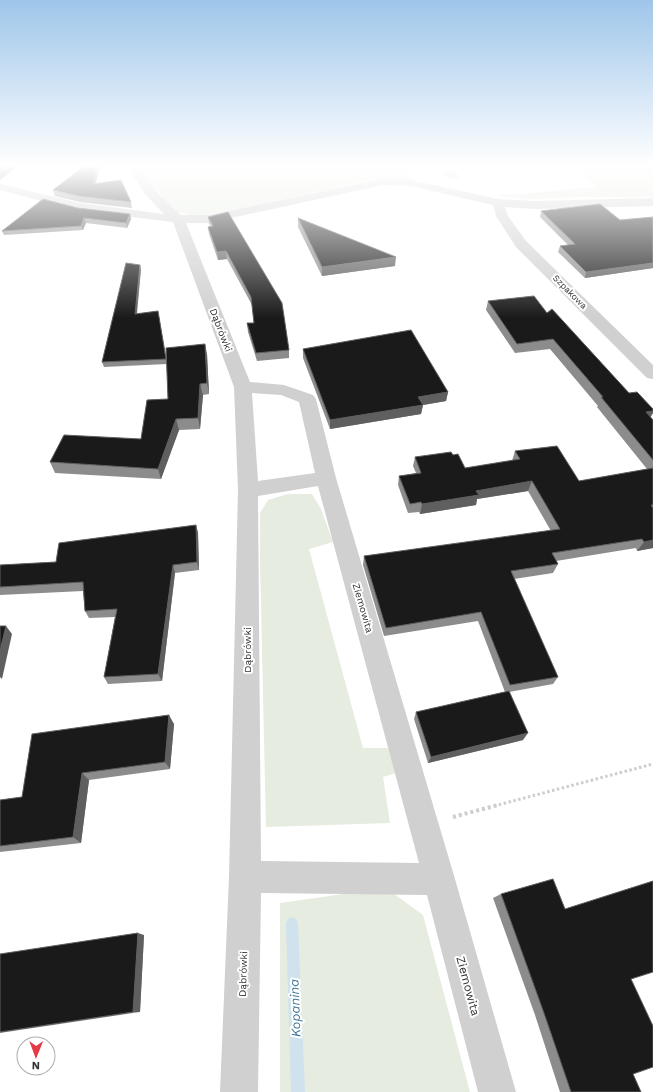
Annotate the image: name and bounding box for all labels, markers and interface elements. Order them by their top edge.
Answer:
street label: Szpakowa [551,273,589,311]
street label: Dąbrówki [208,307,234,353]
street label: Ziemowita [351,582,375,634]
street label: Dąbrówki [242,627,253,673]
street label: Dąbrówki [237,951,249,997]
street label: Ziemowita [453,955,483,1018]
water label: Kopanina [286,979,304,1037]
north arrow [16,1036,56,1076]
text: N [32,1059,40,1072]

